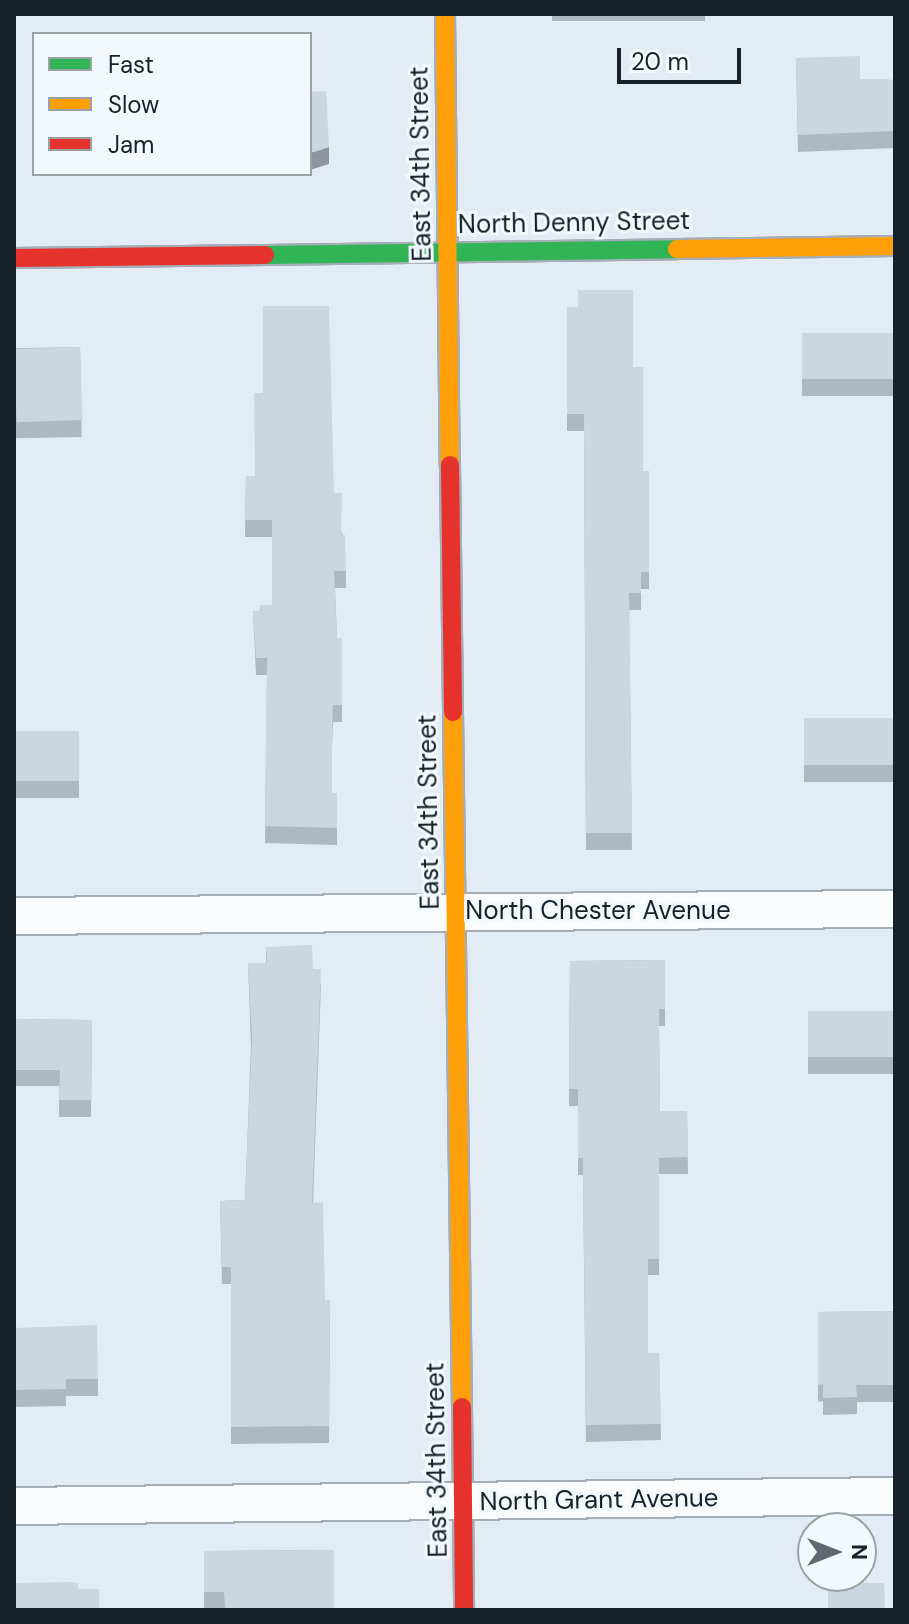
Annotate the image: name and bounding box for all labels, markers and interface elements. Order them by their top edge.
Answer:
legend [32,32,312,176]
scale bar [621,32,745,82]
text: 20 m [631,46,689,77]
text: Fast [108,49,154,80]
street label: East 34th Street [404,66,438,262]
text: Slow [108,89,159,120]
text: Jam [108,129,154,160]
street label: North Denny Street [458,205,690,241]
street label: East 34th Street [412,714,446,910]
street label: North Chester Avenue [465,895,731,927]
street label: East 34th Street [420,1362,454,1558]
street label: North Grant Avenue [479,1482,719,1518]
north arrow [797,1512,877,1592]
text: N [845,1544,874,1560]

